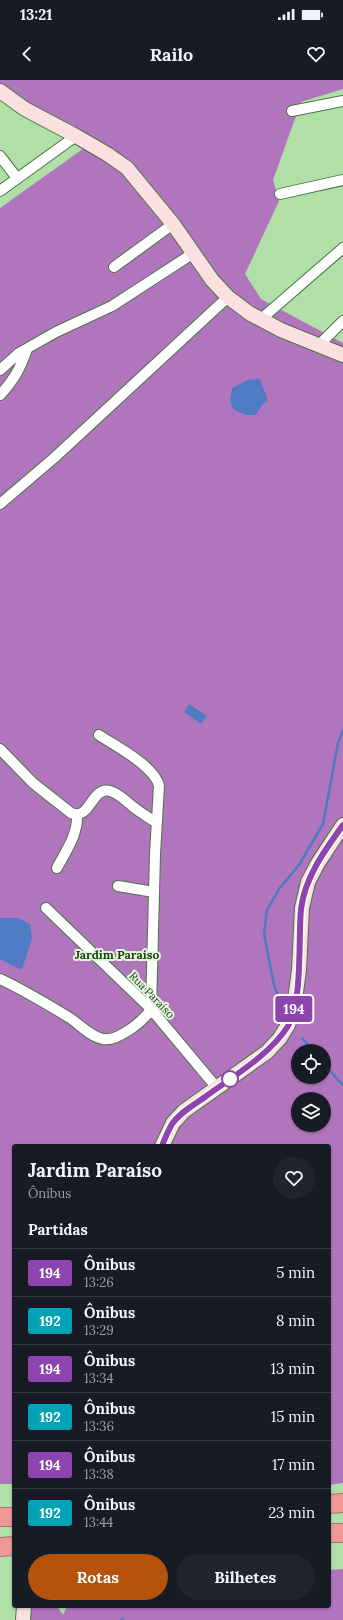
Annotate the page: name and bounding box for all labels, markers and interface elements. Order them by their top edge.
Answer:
text: 13:21 [20,5,52,24]
icon: back [16,43,38,65]
text: Railo [150,43,193,66]
icon: heart [305,43,327,65]
district label: Jardim Paraíso [75,947,160,962]
street label: Rua Paraíso [126,969,178,1021]
line badge: 194 [271,996,317,1022]
text: 194 [283,1000,305,1018]
map controls [291,1044,331,1132]
button: locate [291,1044,331,1084]
unlabelled marker [221,1070,239,1088]
button: layers [291,1092,331,1132]
button: heart [273,1157,315,1199]
text: Jardim Paraíso [28,1158,162,1182]
text: Ônibus [28,1185,71,1202]
text: Partidas [28,1220,88,1239]
text: Ônibus [84,1255,135,1274]
text: 5 min [276,1263,315,1282]
text: 194 [39,1264,61,1282]
text: 13:26 [84,1274,114,1291]
text: Ônibus [84,1303,135,1322]
text: 8 min [276,1311,315,1330]
text: 192 [39,1312,61,1330]
text: 13:29 [84,1322,114,1339]
text: Ônibus [84,1351,135,1370]
text: 13 min [271,1359,315,1378]
text: 194 [39,1360,61,1378]
text: 13:34 [84,1370,114,1387]
text: Ônibus [84,1399,135,1418]
text: 15 min [271,1407,315,1426]
text: 192 [39,1408,61,1426]
text: 13:36 [84,1418,114,1435]
text: Ônibus [84,1447,135,1466]
text: 17 min [272,1455,315,1474]
text: 194 [39,1456,61,1474]
text: 13:38 [84,1466,114,1483]
text: Ônibus [84,1495,135,1514]
text: 23 min [268,1503,315,1522]
text: 192 [39,1504,61,1522]
text: 13:44 [84,1514,113,1531]
button: Rotas [28,1554,168,1600]
button: Bilhetes [176,1554,315,1600]

